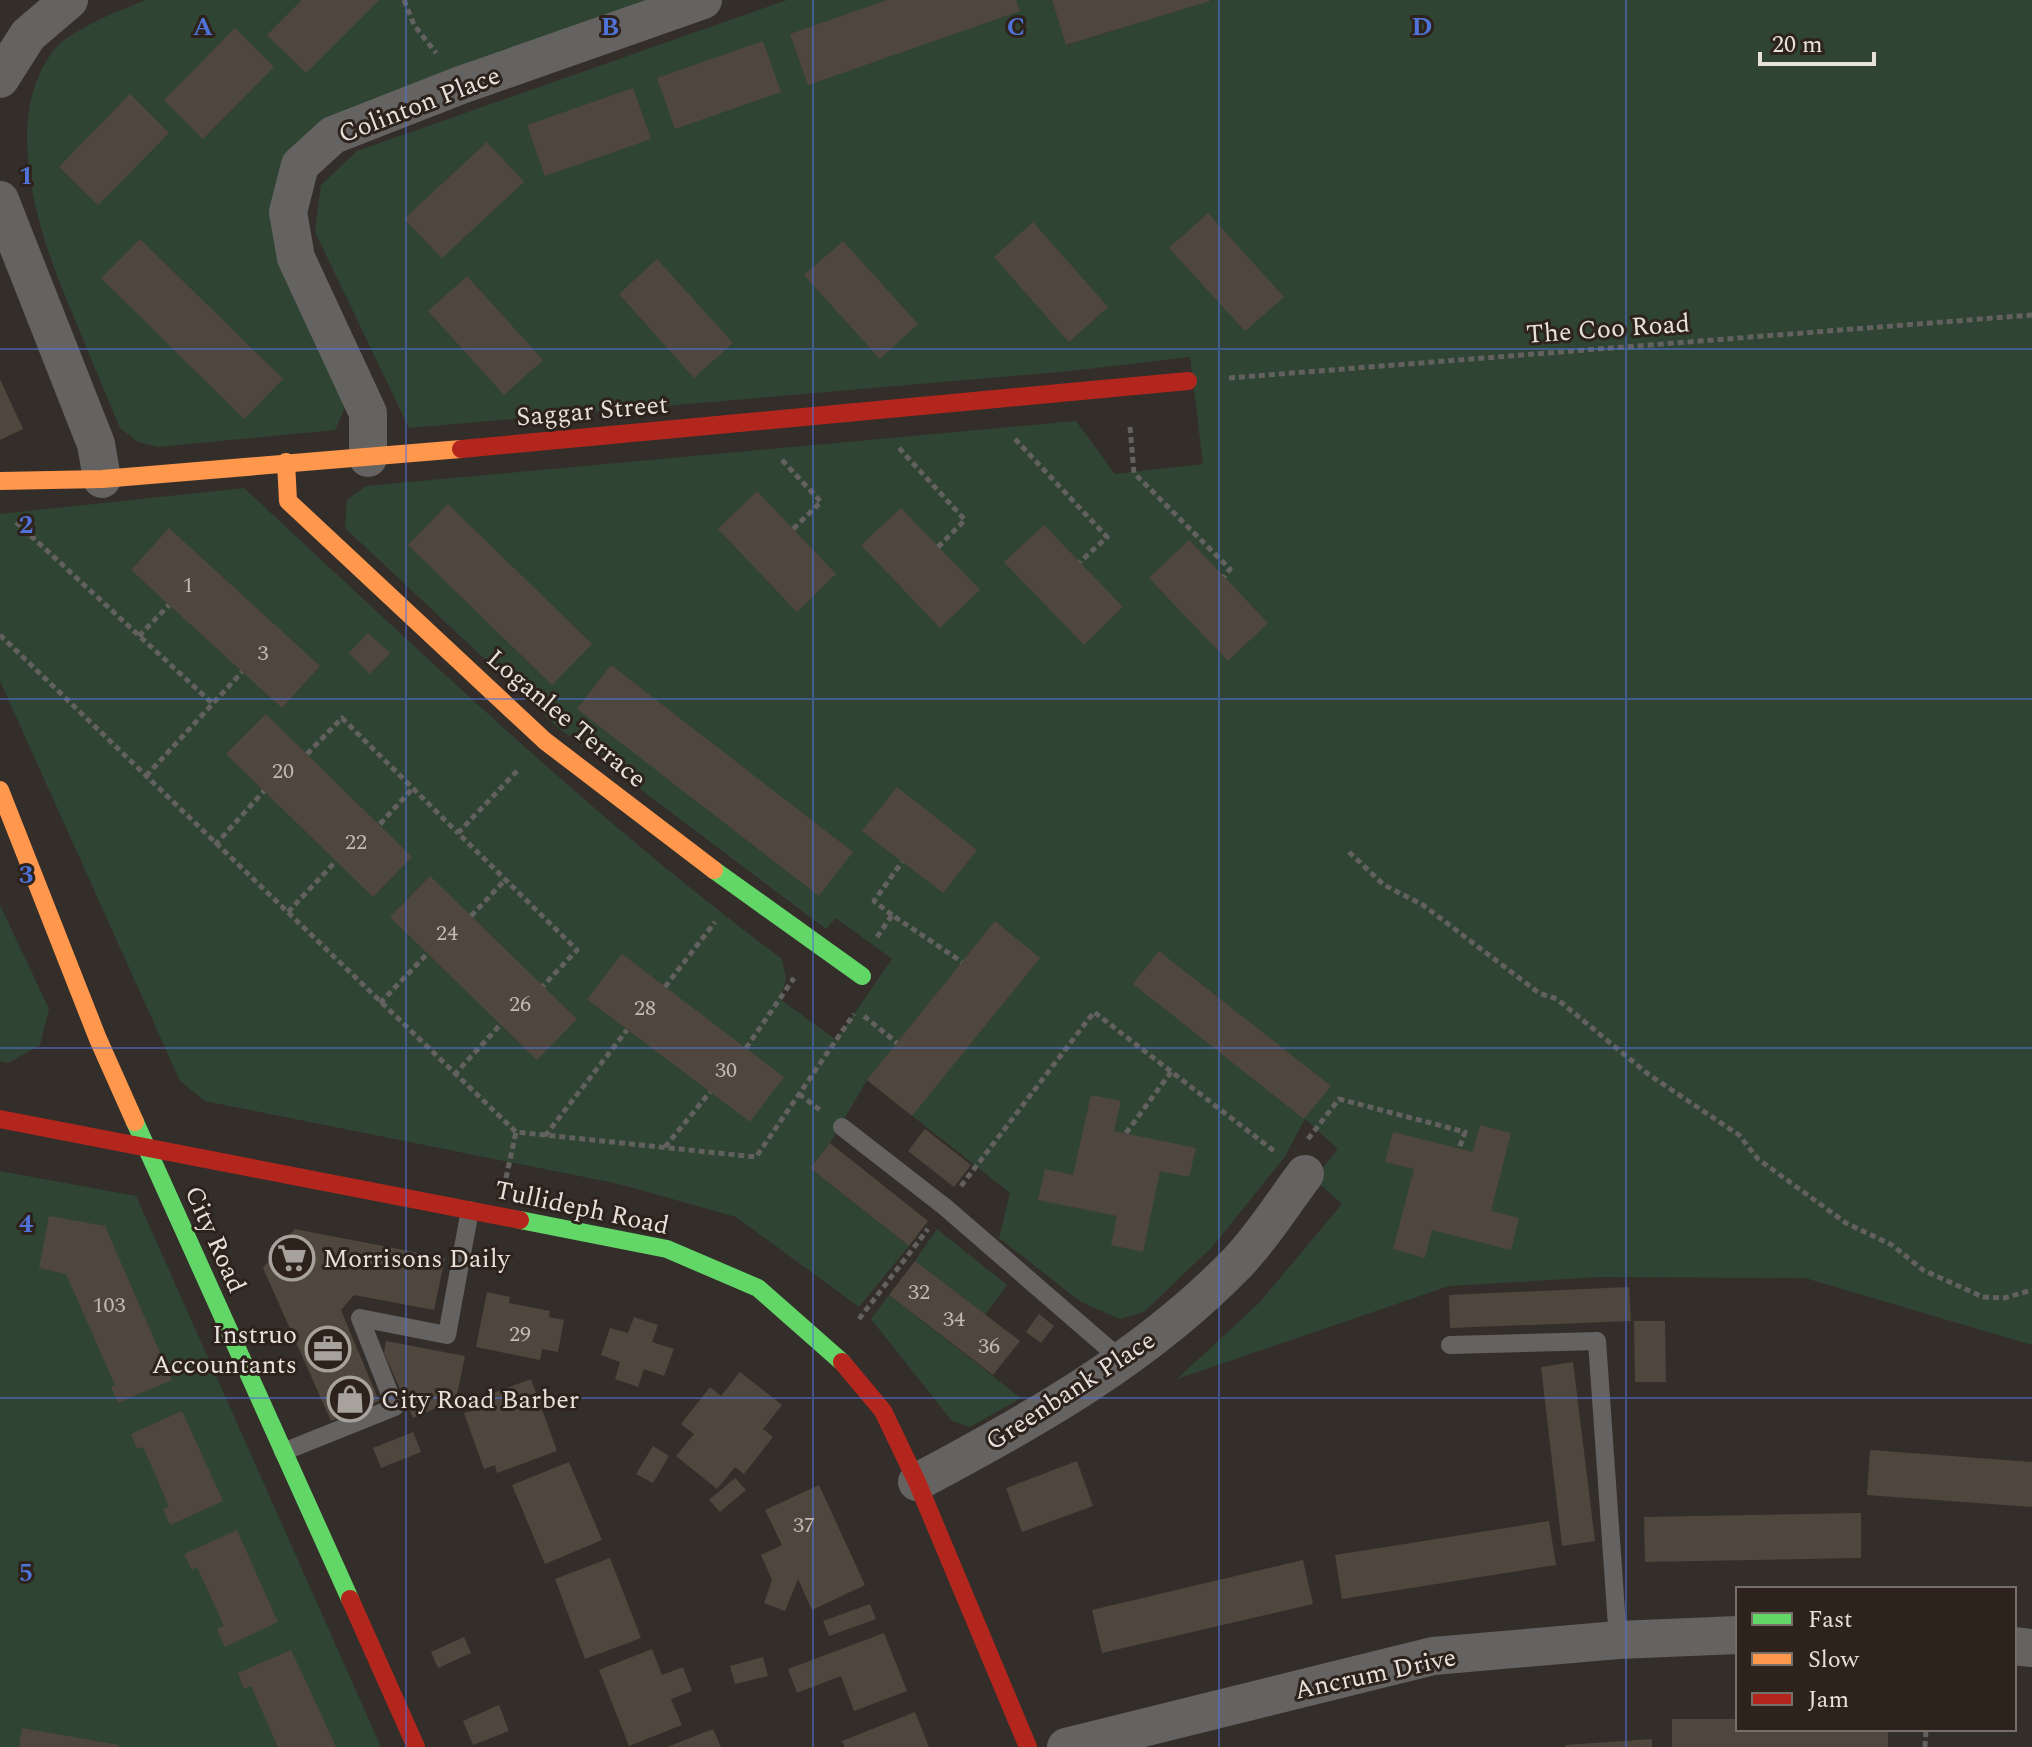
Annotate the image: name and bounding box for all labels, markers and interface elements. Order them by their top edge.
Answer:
text: A [193,7,213,47]
text: B [601,7,619,47]
text: C [1007,7,1025,47]
text: D [1412,7,1432,47]
scale bar [1760,16,1874,66]
text: 20 m [1772,27,1823,63]
street label: Colinton Place [333,56,506,154]
text: 1 [19,156,33,196]
street label: The Coo Road [1525,303,1691,355]
street label: Saggar Street [514,384,670,438]
text: 2 [19,505,33,545]
house number: 1 [182,569,194,602]
house number: 3 [257,637,269,670]
street label: Loganlee Terrace [477,639,655,798]
house number: 20 [272,755,294,788]
house number: 22 [345,826,367,859]
text: 3 [19,855,33,895]
house number: 24 [436,917,458,950]
house number: 26 [509,988,531,1021]
house number: 28 [634,992,656,1025]
house number: 30 [715,1054,737,1087]
street label: Tullideph Road [491,1170,673,1246]
street label: City Road [174,1179,257,1300]
text: 4 [19,1204,34,1244]
supermarket icon: Morrisons Daily [268,1234,316,1282]
place label: Morrisons Daily [323,1239,512,1279]
house number: 32 [908,1276,930,1309]
house number: 103 [92,1289,126,1322]
house number: 34 [943,1303,965,1336]
place label: Instruo Accountants [152,1315,297,1385]
house number: 29 [509,1318,531,1351]
street label: Greenbank Place [978,1321,1164,1461]
office icon: Instruo Accountants [304,1325,352,1373]
house number: 36 [978,1330,1000,1363]
shop icon: City Road Barber [326,1375,374,1423]
place label: City Road Barber [381,1380,579,1420]
house number: 37 [793,1509,815,1542]
text: 5 [19,1553,33,1593]
legend [1736,1587,2016,1731]
text: Fast [1808,1602,1853,1638]
street label: Ancrum Drive [1291,1637,1460,1711]
text: Slow [1808,1642,1860,1678]
text: Jam [1808,1682,1849,1718]

